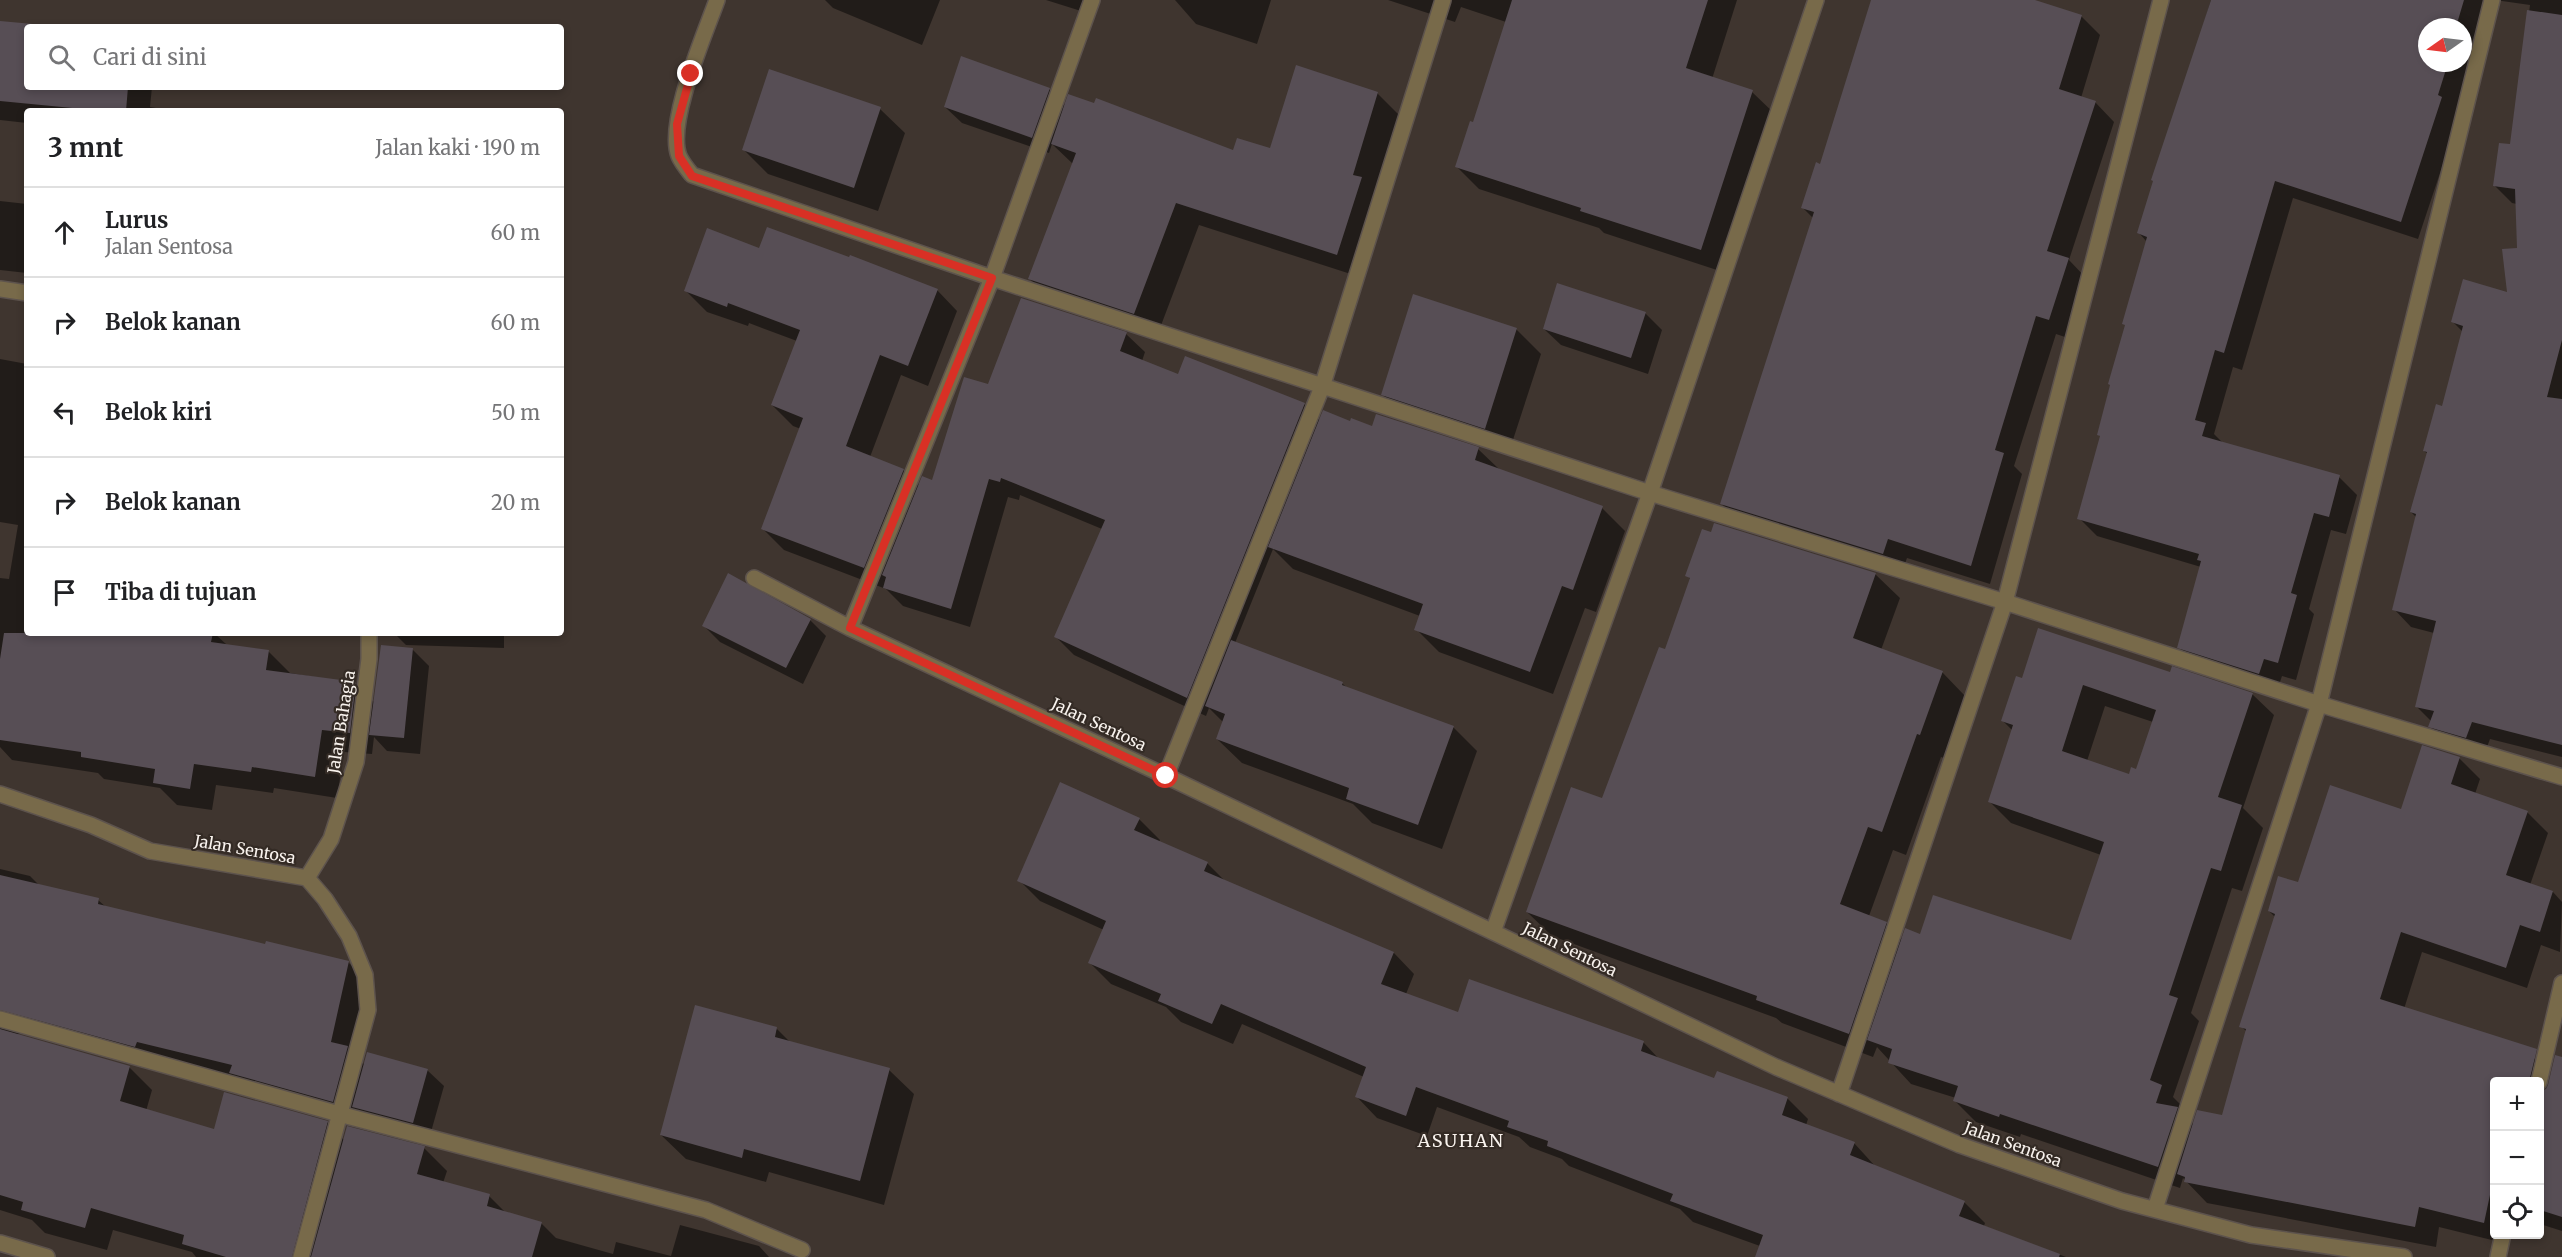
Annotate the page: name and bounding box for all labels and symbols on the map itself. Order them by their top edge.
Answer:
north arrow [2418,18,2472,72]
route end [677,60,703,86]
street label: Jalan Bahagia [323,668,359,776]
street label: Jalan Sentosa [1047,693,1150,755]
route start [1152,762,1178,788]
street label: Jalan Sentosa [192,830,298,868]
street label: Jalan Sentosa [1519,917,1621,981]
street label: Jalan Sentosa [1960,1117,2065,1171]
district label: ASUHAN [1417,1129,1504,1152]

